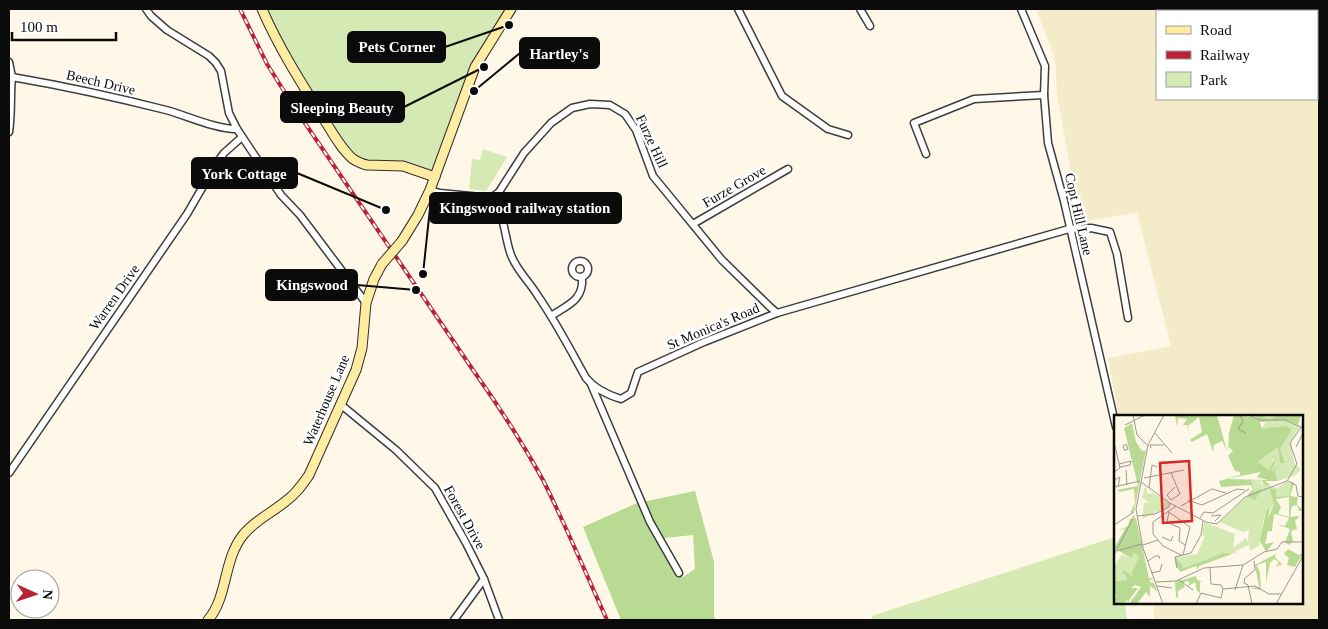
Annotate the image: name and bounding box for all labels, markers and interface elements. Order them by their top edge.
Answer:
scale bar [12,10,116,42]
legend [1156,10,1318,100]
text: 100 m [20,19,58,35]
text: Road [1200,22,1232,38]
callout: Pets Corner [348,32,445,62]
callout: Hartley's [520,38,599,68]
text: Pets Corner [358,39,436,55]
text: Hartley's [529,46,589,62]
text: Railway [1200,47,1250,63]
street label: Beech Drive [65,67,137,98]
text: Park [1200,72,1228,88]
callout: Sleeping Beauty [281,92,404,122]
text: Sleeping Beauty [291,100,394,116]
street label: Furze Hill [633,112,670,170]
callout: York Cottage [192,158,297,188]
street label: Furze Grove [700,162,768,211]
text: York Cottage [201,166,287,182]
street label: Copt Hill Lane [1062,172,1095,257]
callout: Kingswood railway station [430,193,621,223]
text: Kingswood railway station [440,200,611,216]
street label: Warren Drive [86,262,142,333]
callout: Kingswood [266,270,357,300]
text: Kingswood [276,277,348,293]
street label: St Monica's Road [665,300,762,353]
street label: Waterhouse Lane [301,353,352,448]
inset map [1114,415,1303,604]
street label: Forest Drive [441,483,488,552]
north arrow [10,569,60,619]
text: N [40,589,55,600]

